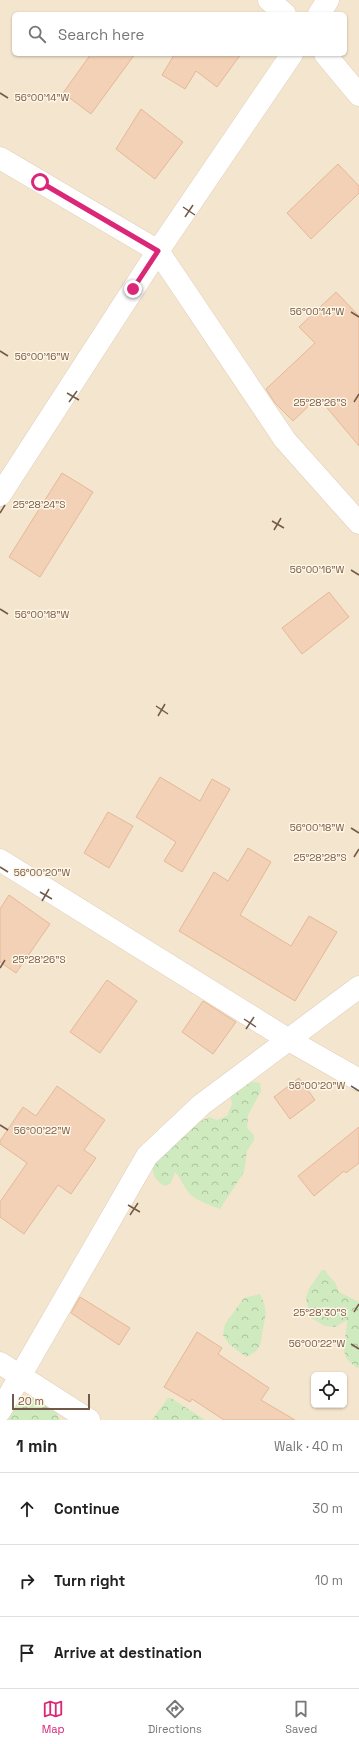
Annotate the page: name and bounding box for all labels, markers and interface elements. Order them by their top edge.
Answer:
search box [12,12,347,56]
icon: search [26,23,48,45]
text: Search here [58,25,144,44]
text: 56°00'14"W [15,91,69,104]
route start [31,173,49,191]
route end [124,280,142,298]
text: 56°00'14"W [290,305,344,318]
text: 56°00'16"W [15,350,70,363]
text: 25°28'26"S [293,396,347,409]
text: 25°28'24"S [13,498,65,511]
text: 56°00'16"W [290,563,345,576]
text: 56°00'18"W [15,608,70,621]
text: 56°00'18"W [290,821,345,834]
text: 25°28'28"S [293,851,347,864]
text: 56°00'20"W [14,866,71,879]
text: 25°28'26"S [12,953,66,966]
text: 56°00'20"W [289,1079,346,1092]
text: 56°00'22"W [14,1124,70,1137]
text: 25°28'30"S [293,1306,347,1319]
text: 56°00'22"W [289,1337,345,1350]
map controls [311,1372,347,1408]
button: locate [311,1372,347,1408]
scale bar [12,1392,90,1411]
text: 20 m [18,1394,44,1408]
text: 1 min [16,1435,58,1457]
text: Walk · 40 m [274,1438,343,1455]
icon: ahead [16,1498,38,1520]
text: Continue [54,1499,120,1518]
text: 30 m [312,1500,343,1517]
icon: right [16,1570,38,1592]
text: Turn right [54,1571,125,1590]
text: 10 m [315,1572,343,1589]
icon: arrive [16,1642,38,1664]
text: Arrive at destination [54,1643,202,1662]
tab: Map [42,1698,65,1736]
tab: Directions [148,1698,202,1736]
tab: Saved [285,1698,317,1736]

